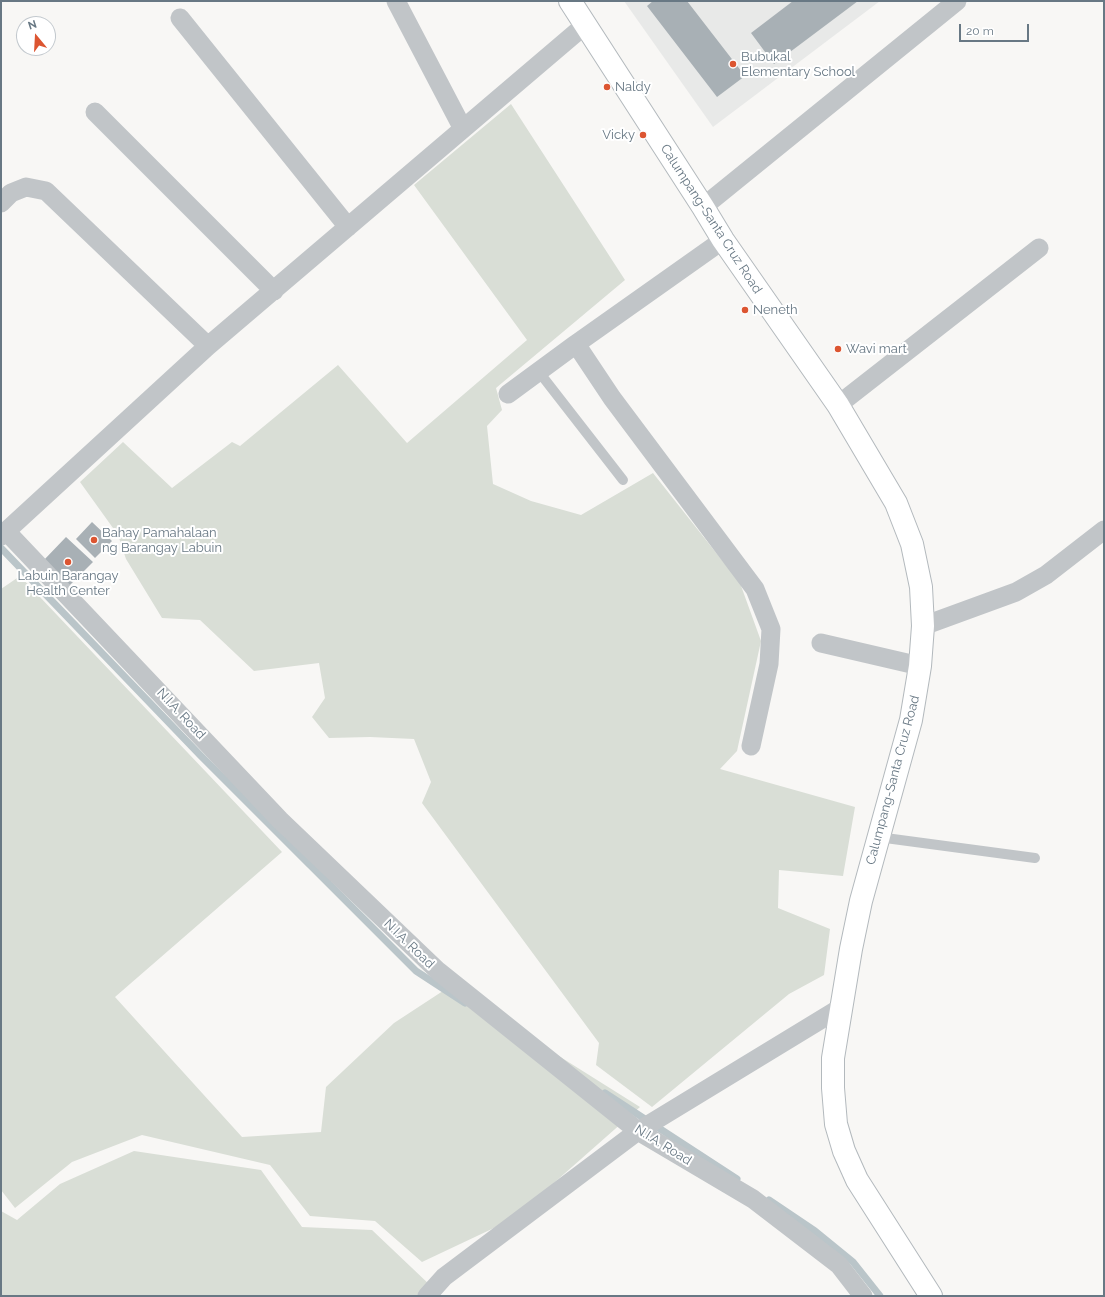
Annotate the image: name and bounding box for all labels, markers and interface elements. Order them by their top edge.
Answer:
north arrow [16,16,56,56]
scale bar [961,16,1031,42]
text: N [26,18,38,33]
text: 20 m [966,24,994,38]
place label: Bubukal Elementary School [741,49,855,80]
marker: Bubukal Elementary School [728,59,738,69]
place label: Naldy [615,79,651,95]
marker: Naldy [602,82,612,92]
place label: Vicky [602,127,635,143]
marker: Vicky [638,130,648,140]
street label: Calumpang-Santa Cruz Road [657,141,765,297]
place label: Neneth [753,302,798,318]
marker: Neneth [740,305,750,315]
place label: Wavi mart [846,341,907,357]
marker: Wavi mart [833,344,843,354]
place label: Bahay Pamahalaan ng Barangay Labuin [102,525,222,556]
marker: Bahay Pamahalaan ng Barangay Labuin [89,535,99,545]
marker: Labuin Barangay Health Center [63,557,73,567]
place label: Labuin Barangay Health Center [17,568,119,599]
street label: N.I.A. Road [154,685,208,743]
street label: Calumpang-Santa Cruz Road [863,694,923,866]
street label: N.I.A. Road [381,916,437,972]
street label: N.I.A. Road [632,1121,694,1169]

